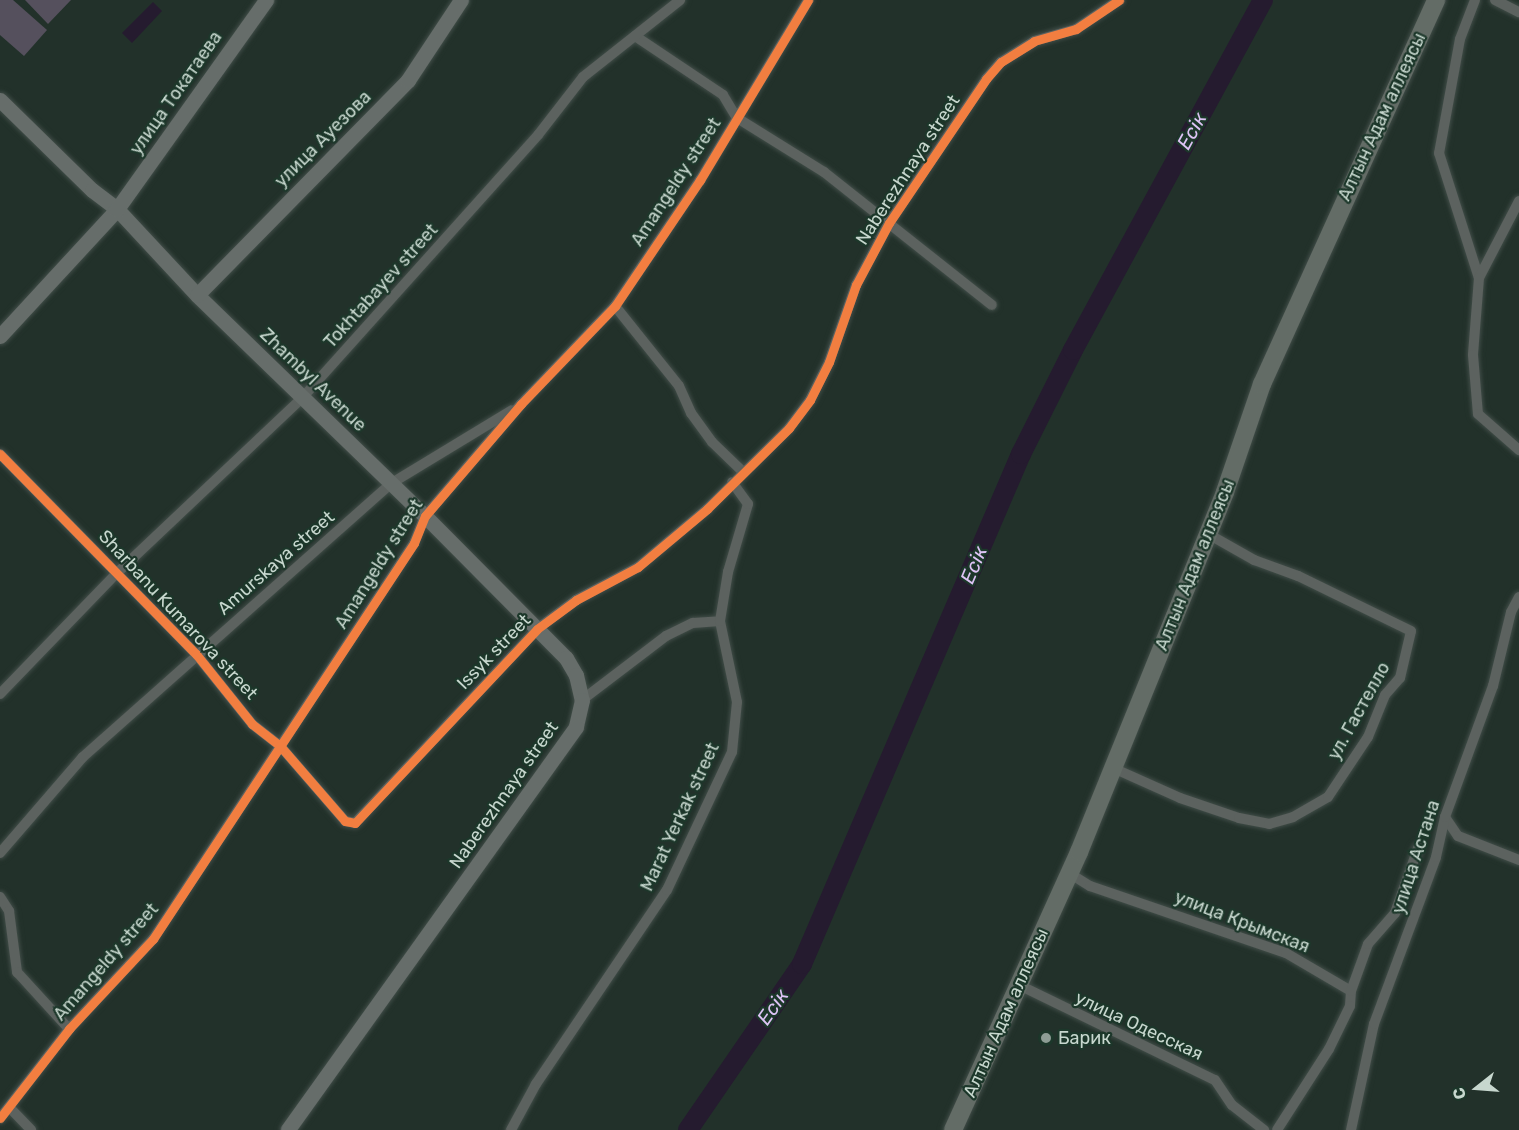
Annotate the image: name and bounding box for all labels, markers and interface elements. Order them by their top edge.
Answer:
street label: улица Токатаева [125,27,227,159]
street label: Алтын Адам аллеясы [1334,30,1430,204]
street label: улица Ауезова [270,86,376,192]
street label: Naberezhnaya street [851,91,965,249]
water label: Есік [1172,108,1212,154]
street label: Amangeldy street [626,114,726,250]
street label: Tokhtabayev street [319,219,443,353]
street label: Zhambyl Avenue [255,324,371,436]
street label: Алтын Адам аллеясы [1151,476,1239,654]
street label: Amangeldy street [330,495,428,633]
street label: Amurskaya street [213,506,339,620]
street label: Sharbanu Kumarova street [94,526,262,704]
water label: Есік [955,543,993,587]
street label: Issyk street [453,610,535,694]
street label: ул. Гастелло [1323,658,1395,764]
street label: Naberezhnaya street [445,717,563,873]
street label: Marat Yerkak street [636,739,724,895]
street label: улица Астана [1387,797,1445,917]
street label: улица Крымская [1171,886,1313,958]
street label: Amangeldy street [49,899,163,1025]
street label: Алтын Адам аллеясы [959,925,1053,1101]
water label: Есік [752,984,794,1030]
street label: улица Одесская [1072,987,1206,1065]
place label: Барик [1058,1027,1111,1049]
marker: Барик [1039,1031,1053,1045]
north arrow [1447,1058,1507,1118]
text: С [1449,1085,1470,1102]

